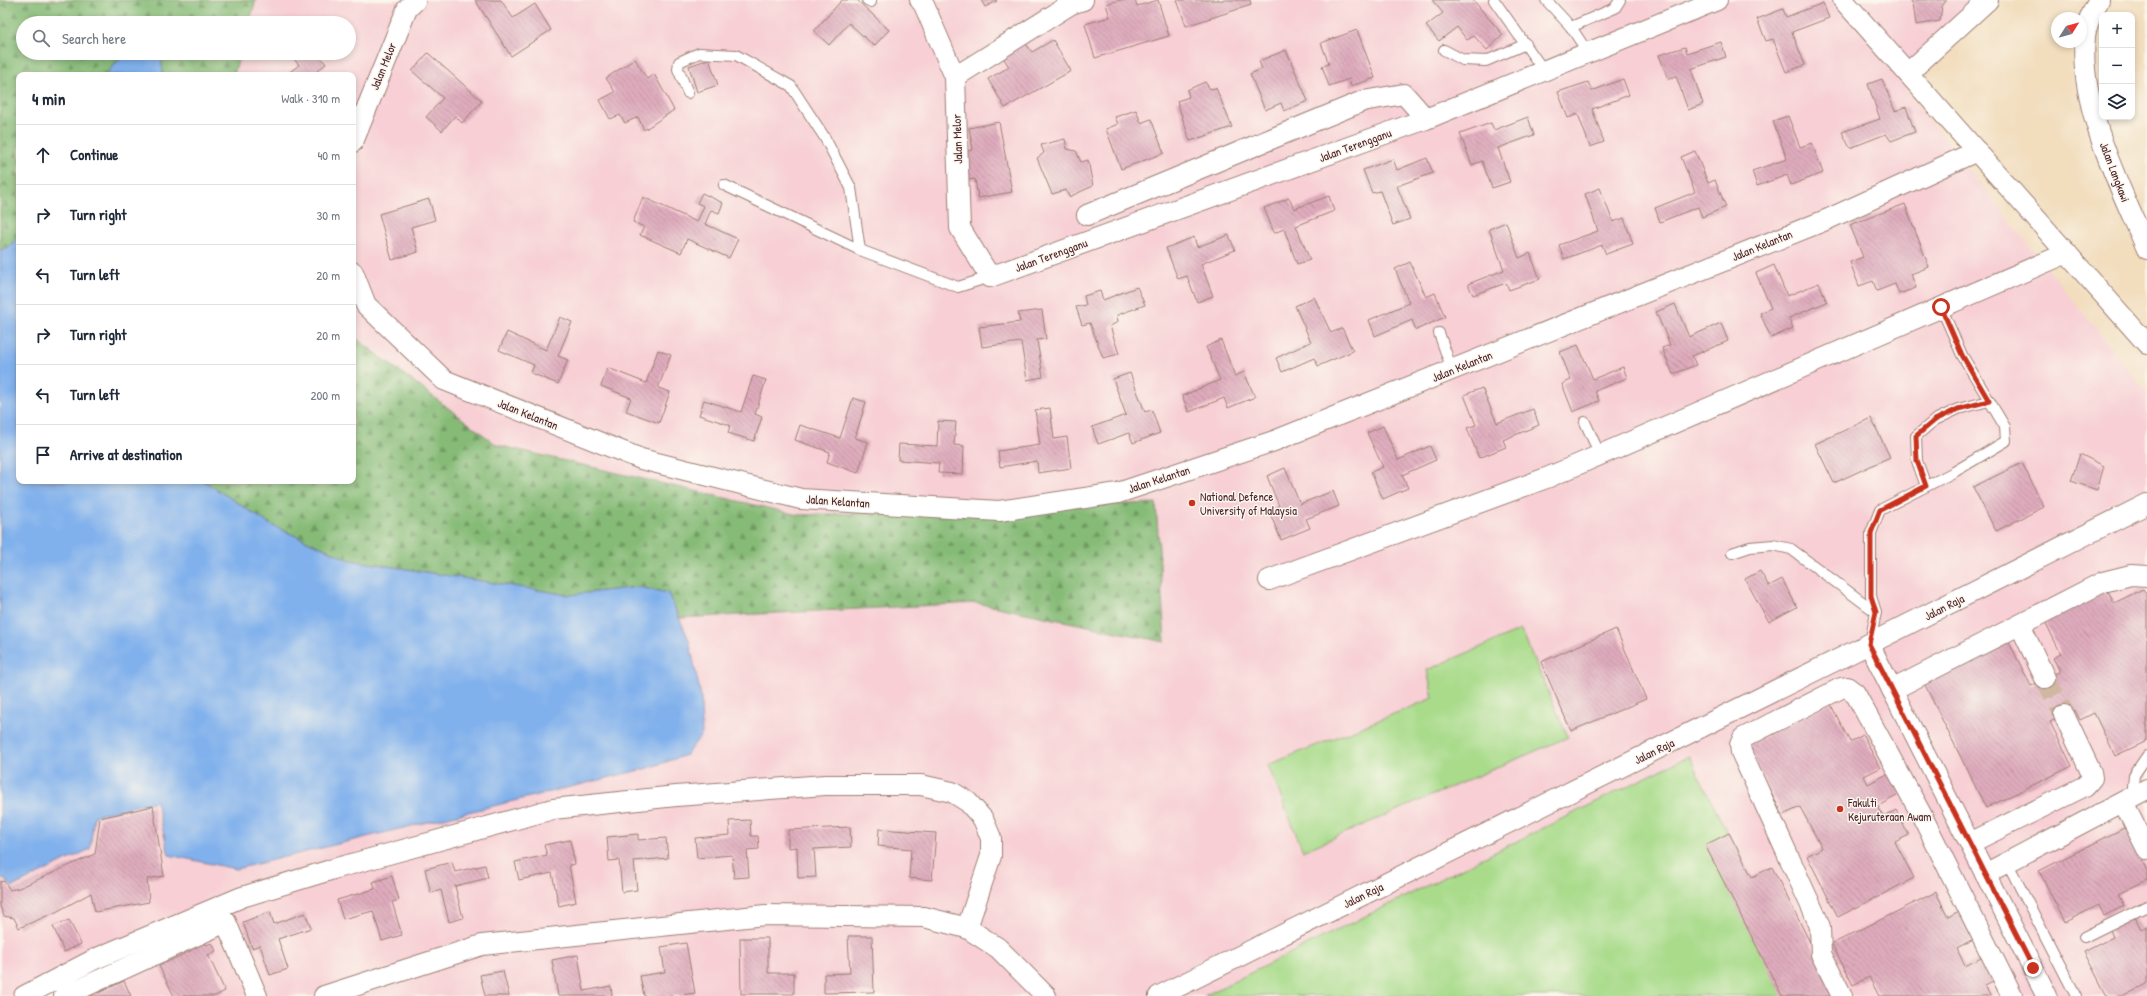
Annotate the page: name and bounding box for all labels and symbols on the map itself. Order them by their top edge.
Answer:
north arrow [2051,12,2087,48]
street label: Jalan Melor [366,39,400,92]
street label: Jalan Melor [948,113,966,164]
street label: Jalan Terengganu [1316,124,1394,166]
street label: Jalan Langkawi [2096,140,2134,204]
street label: Jalan Kelantan [1729,225,1795,265]
street label: Jalan Terengganu [1012,234,1090,276]
route start [1932,298,1950,316]
street label: Jalan Kelantan [1429,346,1495,386]
street label: Jalan Kelantan [495,394,561,434]
street label: Jalan Kelantan [1126,461,1192,497]
place label: National Defence University of Malaysia [1200,488,1297,519]
street label: Jalan Kelantan [806,490,870,512]
marker: National Defence University of Malaysia [1187,498,1197,508]
street label: Jalan Raja [1921,590,1967,624]
street label: Jalan Raja [1631,734,1677,768]
place label: Fakulti Kejuruteraan Awam [1847,794,1932,825]
marker: Fakulti Kejuruteraan Awam [1835,804,1845,814]
street label: Jalan Raja [1340,878,1386,912]
route end [2024,959,2042,977]

